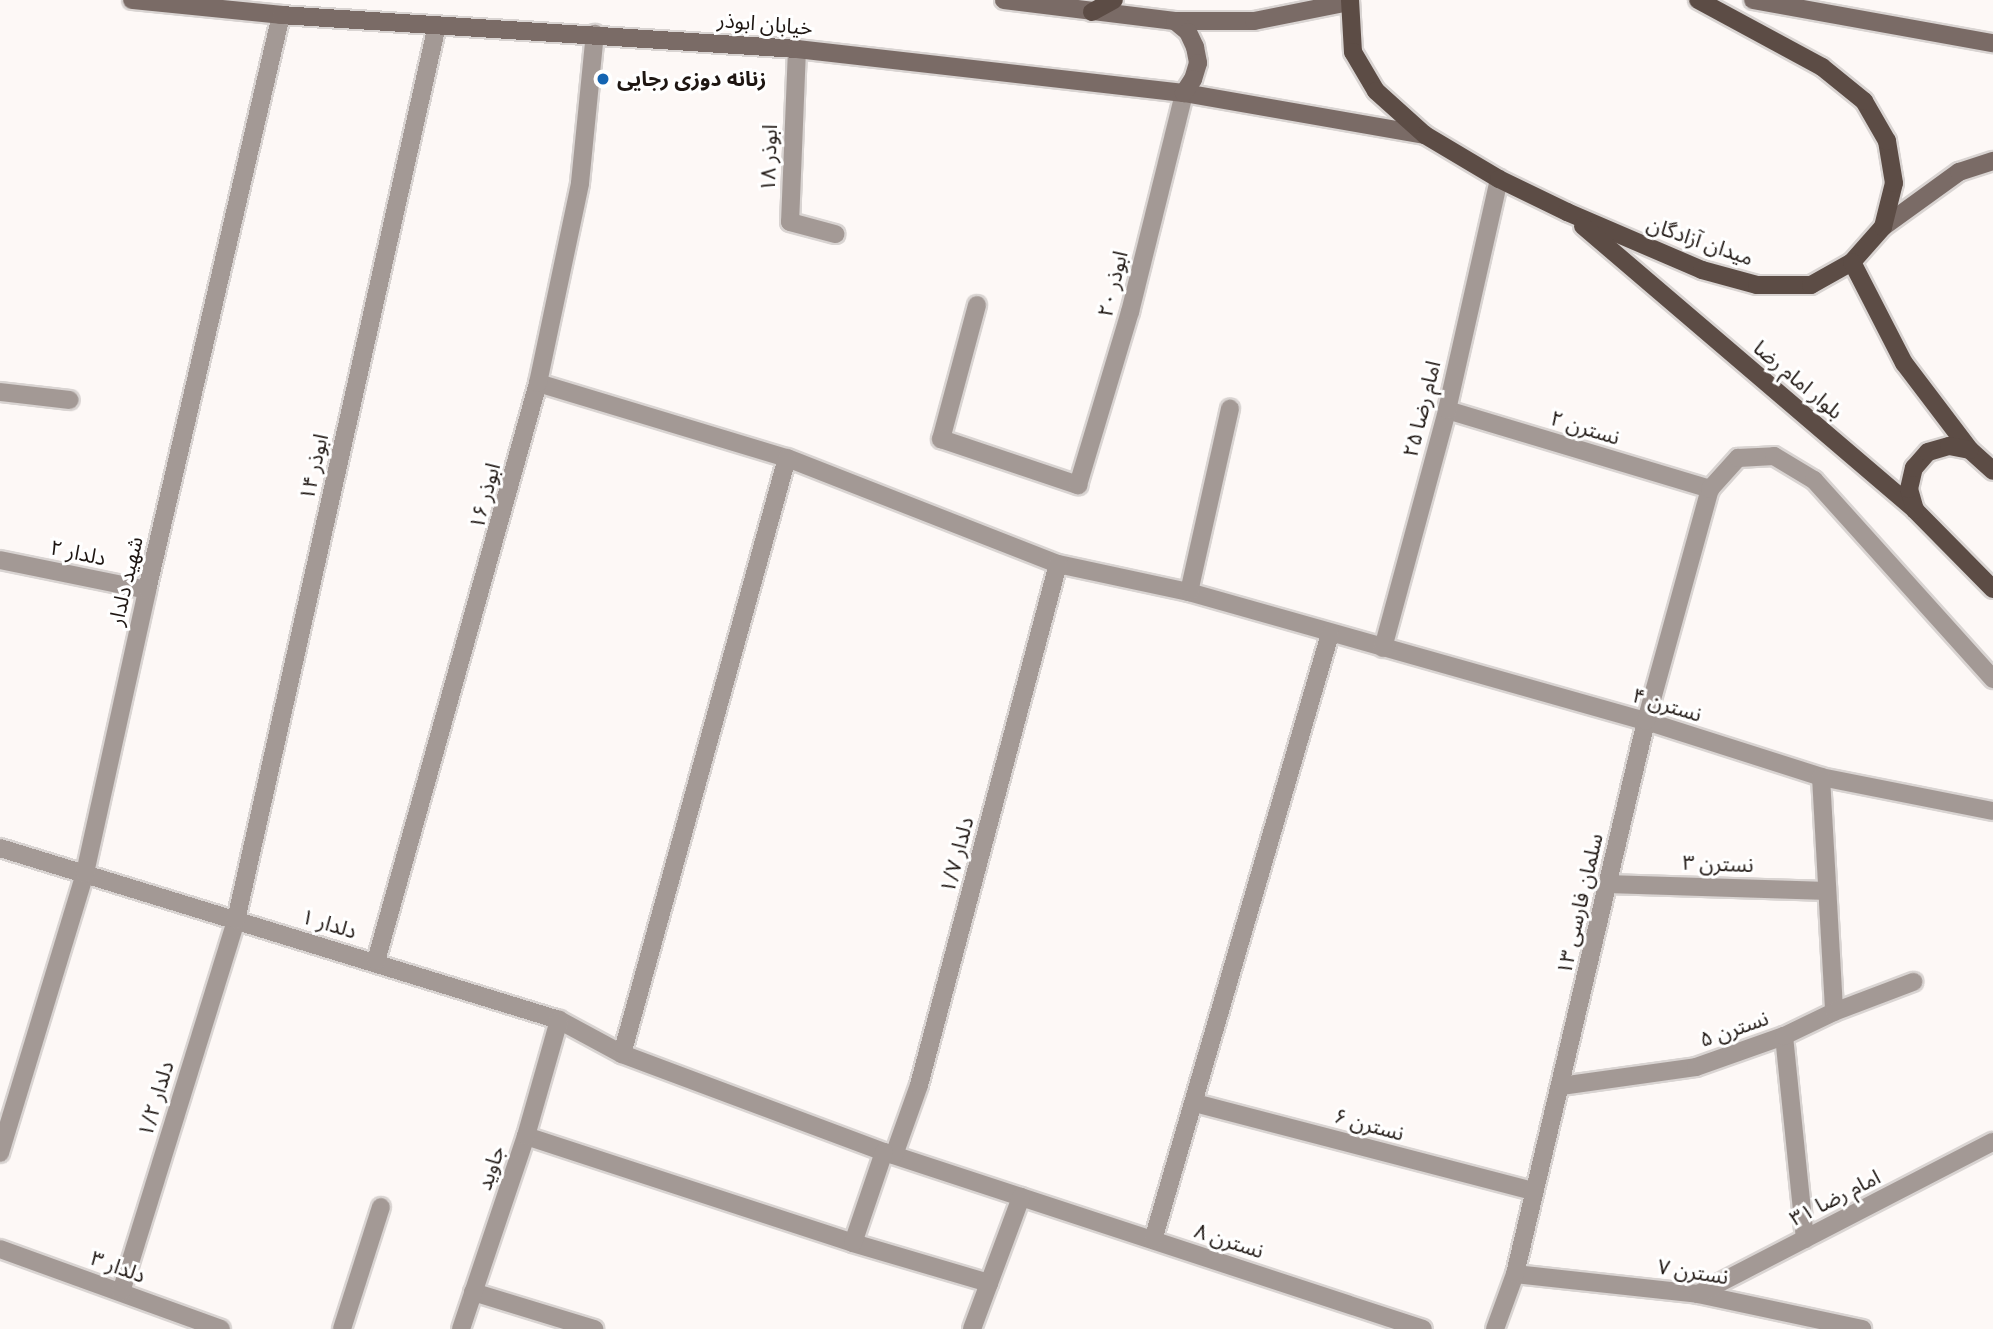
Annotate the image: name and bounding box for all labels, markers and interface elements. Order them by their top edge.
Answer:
street label: خیابان ابوذر [716,7,814,41]
place label: زنانه دوزی رجایی [617,66,766,92]
marker: زنانه دوزی رجایی [595,71,611,87]
street label: ابوذر ۱۸ [755,124,783,192]
street label: میدان آزادگان [1644,211,1756,271]
street label: ابوذر ۲۰ [1093,248,1133,320]
street label: بلوار امام رضا [1748,335,1848,425]
street label: امام رضا ۲۵ [1398,358,1446,460]
street label: نسترن ۲ [1547,406,1623,450]
street label: ابوذر ۱۴ [294,431,334,503]
street label: ابوذر ۱۶ [464,460,506,532]
street label: شهید دلدار [104,534,148,628]
street label: دلدار ۲ [48,535,108,571]
street label: نسترن ۴ [1629,683,1705,727]
street label: دلدار ۱/۷ [935,814,979,896]
street label: ۱۳ سلمان فارسی [1552,831,1608,977]
street label: ۳ نسترن [1682,850,1754,878]
street label: دلدار ۱ [298,904,360,944]
street label: نسترن ۵ [1696,1006,1772,1052]
street label: دلدار ۱/۲ [133,1058,179,1140]
street label: نسترن ۶ [1331,1104,1407,1146]
street label: جاوید [472,1142,510,1194]
street label: امام رضا ۳۱ [1785,1164,1885,1232]
street label: نسترن ۸ [1191,1218,1267,1264]
street label: دلدار ۳ [87,1246,149,1288]
street label: نسترن ۷ [1656,1254,1730,1290]

